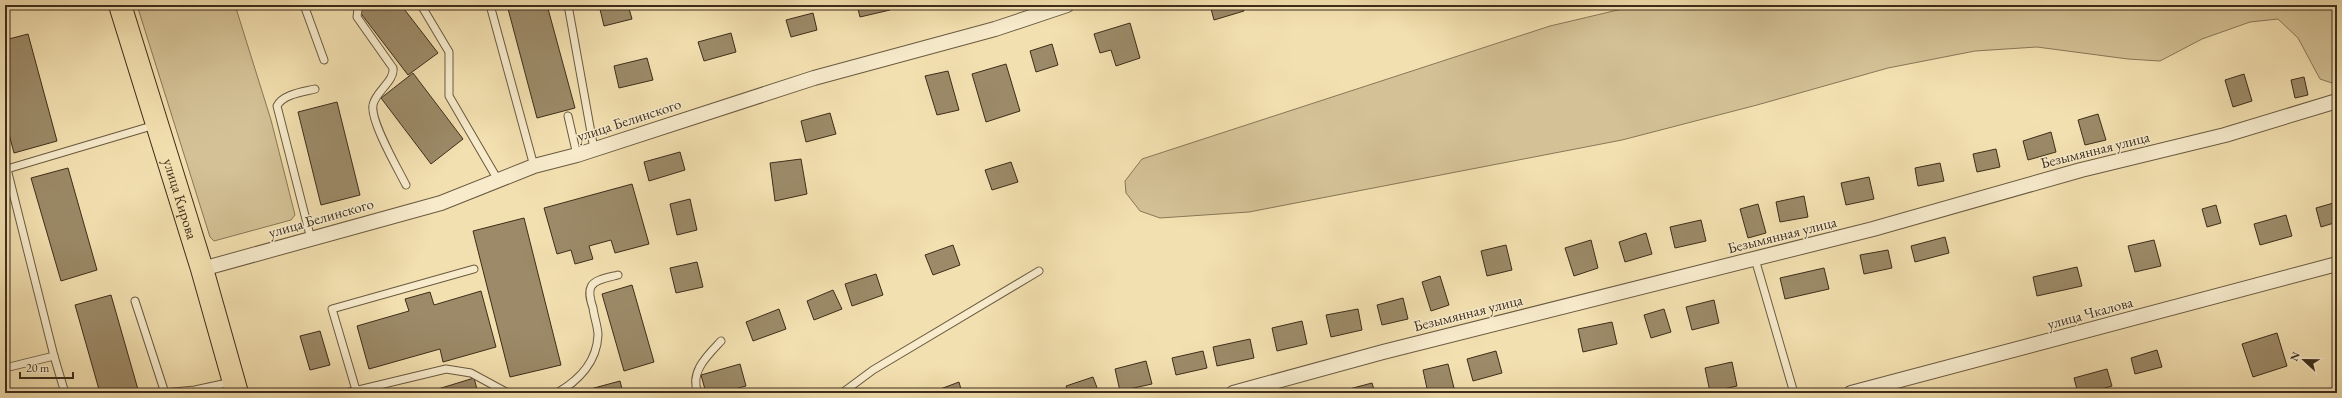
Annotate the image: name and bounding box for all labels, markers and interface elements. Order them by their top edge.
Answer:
street label: улица Белинского [574,94,683,145]
street label: Безымянная улица [2038,127,2152,172]
street label: улица Кирова [159,156,202,241]
street label: улица Белинского [266,193,376,242]
street label: Безымянная улица [1725,212,1839,257]
street label: Безымянная улица [1411,290,1525,335]
street label: улица Чкалова [2045,292,2135,333]
north arrow [2284,340,2324,380]
text: N [2287,349,2303,363]
scale bar [20,354,73,380]
text: 20 m [26,360,50,376]

